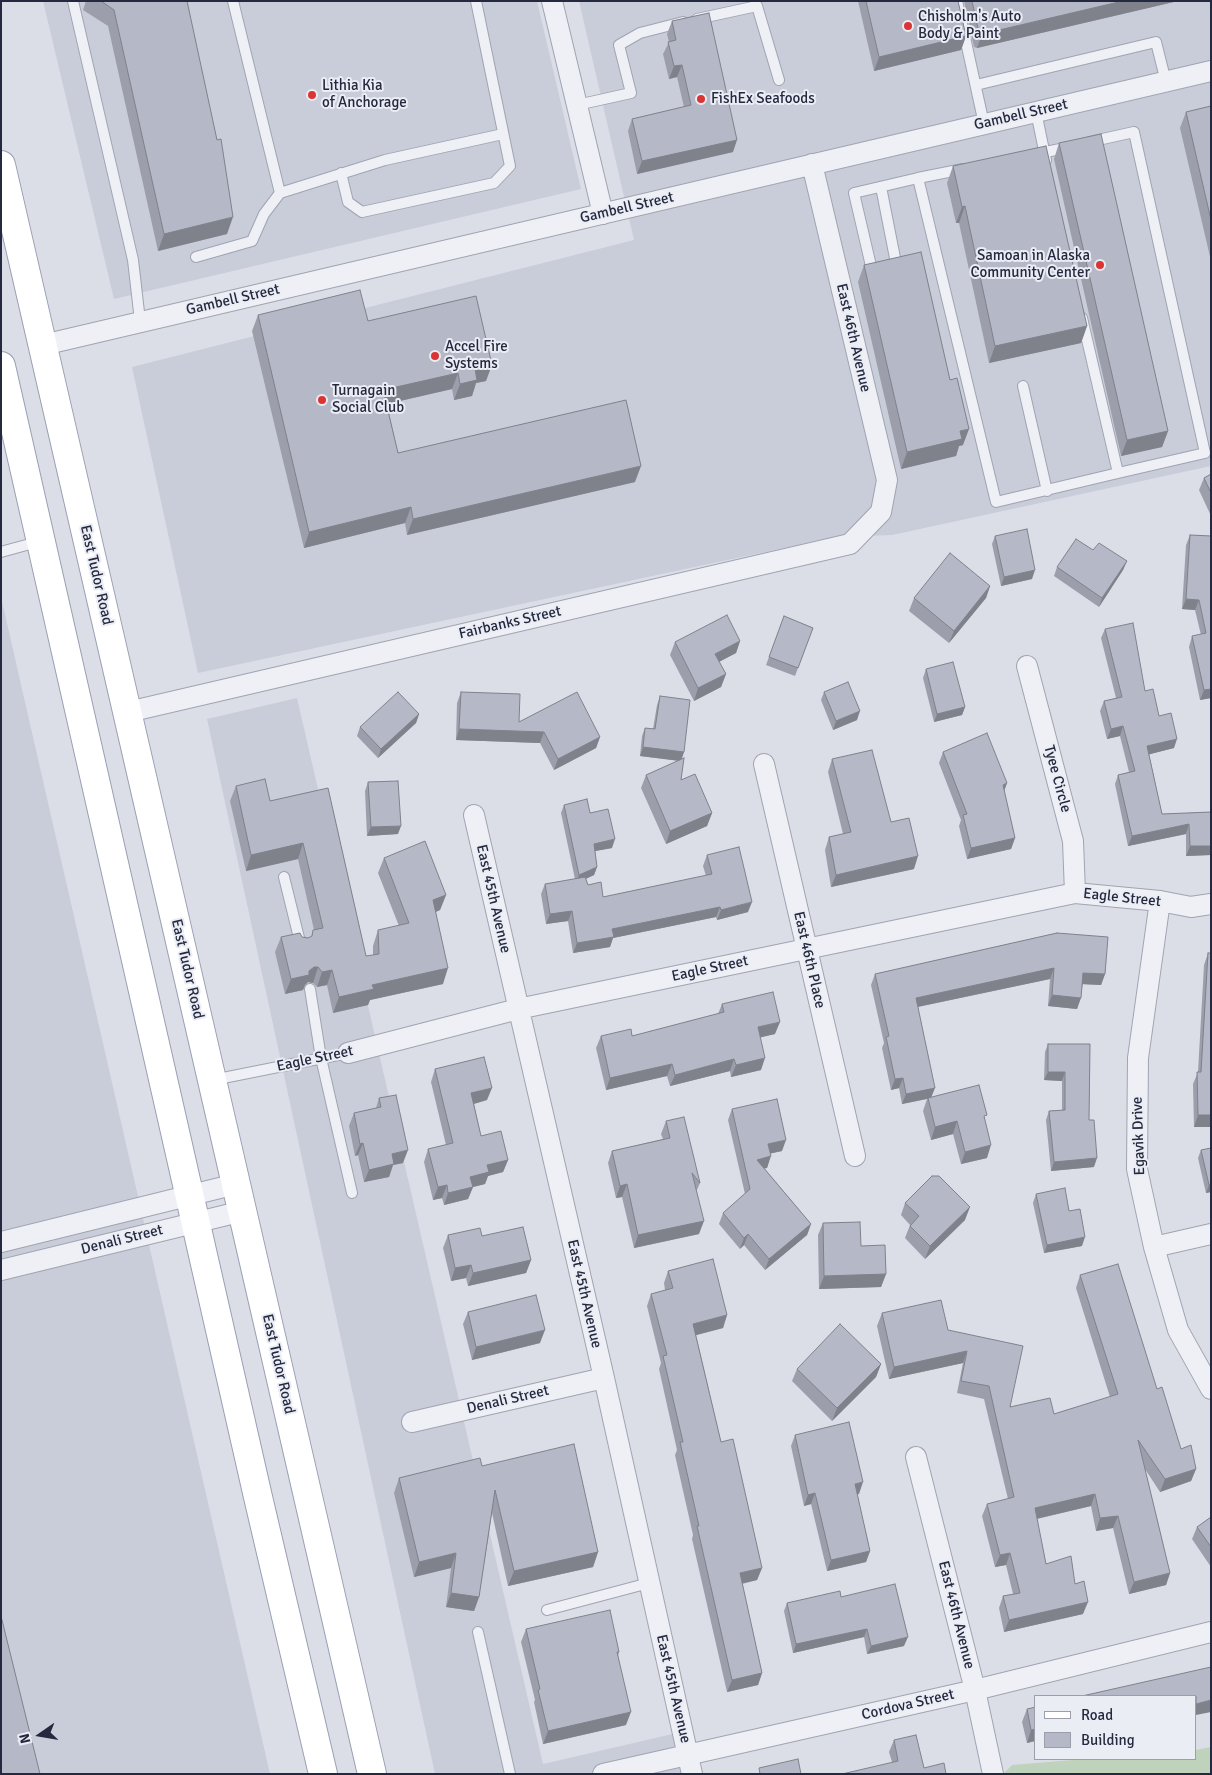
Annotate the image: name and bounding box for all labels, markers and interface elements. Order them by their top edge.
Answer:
place label: Chisholm's Auto Body & Paint [918,8,1021,43]
marker: Chisholm's Auto Body & Paint [902,20,914,32]
place label: Lithia Kia of Anchorage [322,77,407,112]
marker: Lithia Kia of Anchorage [306,89,318,101]
place label: FishEx Seafoods [711,90,815,108]
marker: FishEx Seafoods [695,93,707,105]
street label: Gambell Street [972,95,1070,135]
street label: Gambell Street [578,188,676,228]
place label: Samoan in Alaska Community Center [971,247,1090,282]
marker: Samoan in Alaska Community Center [1094,259,1106,271]
street label: Gambell Street [184,280,282,320]
street label: East 46th Avenue [832,282,874,394]
place label: Accel Fire Systems [445,338,508,373]
marker: Accel Fire Systems [429,350,441,362]
place label: Turnagain Social Club [332,382,404,417]
marker: Turnagain Social Club [316,394,328,406]
street label: East Tudor Road [76,523,116,627]
street label: Fairbanks Street [457,602,563,644]
street label: Tyee Circle [1039,744,1075,814]
street label: East 45th Avenue [472,843,514,955]
street label: Eagle Street [1082,885,1162,911]
street label: East 46th Place [789,910,829,1010]
street label: East Tudor Road [167,917,207,1021]
street label: Eagle Street [670,952,750,986]
street label: Eagle Street [275,1042,355,1076]
street label: Egavik Drive [1129,1096,1149,1176]
street label: Denali Street [79,1221,165,1259]
street label: East 45th Avenue [563,1238,605,1350]
street label: East Tudor Road [258,1312,298,1416]
street label: Denali Street [465,1382,551,1418]
street label: East 46th Avenue [934,1559,978,1671]
street label: East 45th Avenue [652,1633,694,1745]
street label: Cordova Street [860,1686,956,1724]
legend [1034,1695,1197,1760]
text: Road [1081,1706,1113,1724]
north arrow [15,1710,65,1760]
text: Building [1081,1731,1135,1749]
text: N [16,1732,34,1745]

